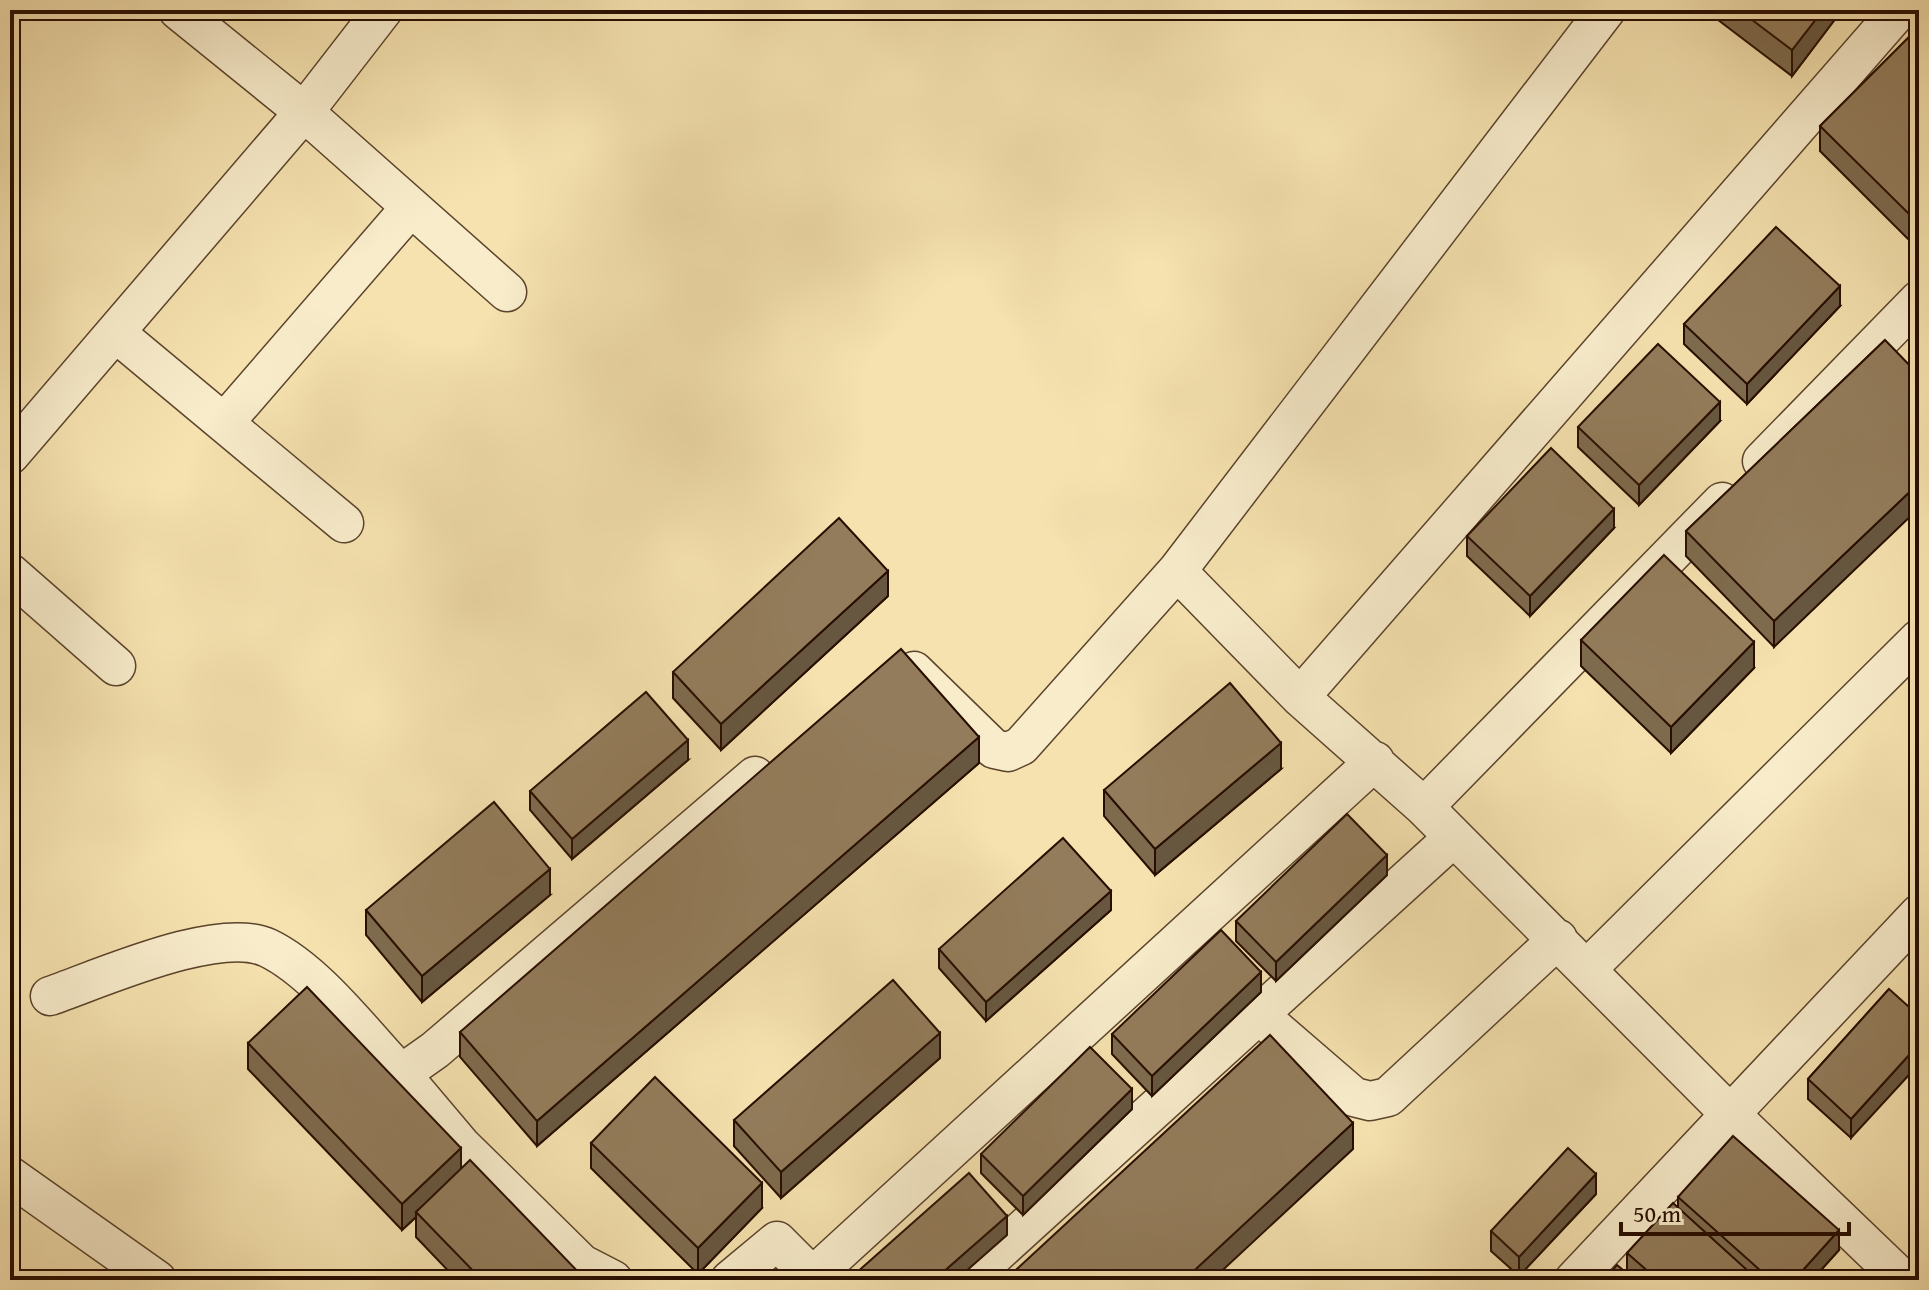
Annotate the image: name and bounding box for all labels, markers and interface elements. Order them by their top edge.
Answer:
scale bar [1621,1186,1849,1236]
text: 50 m [1633,1196,1681,1231]

